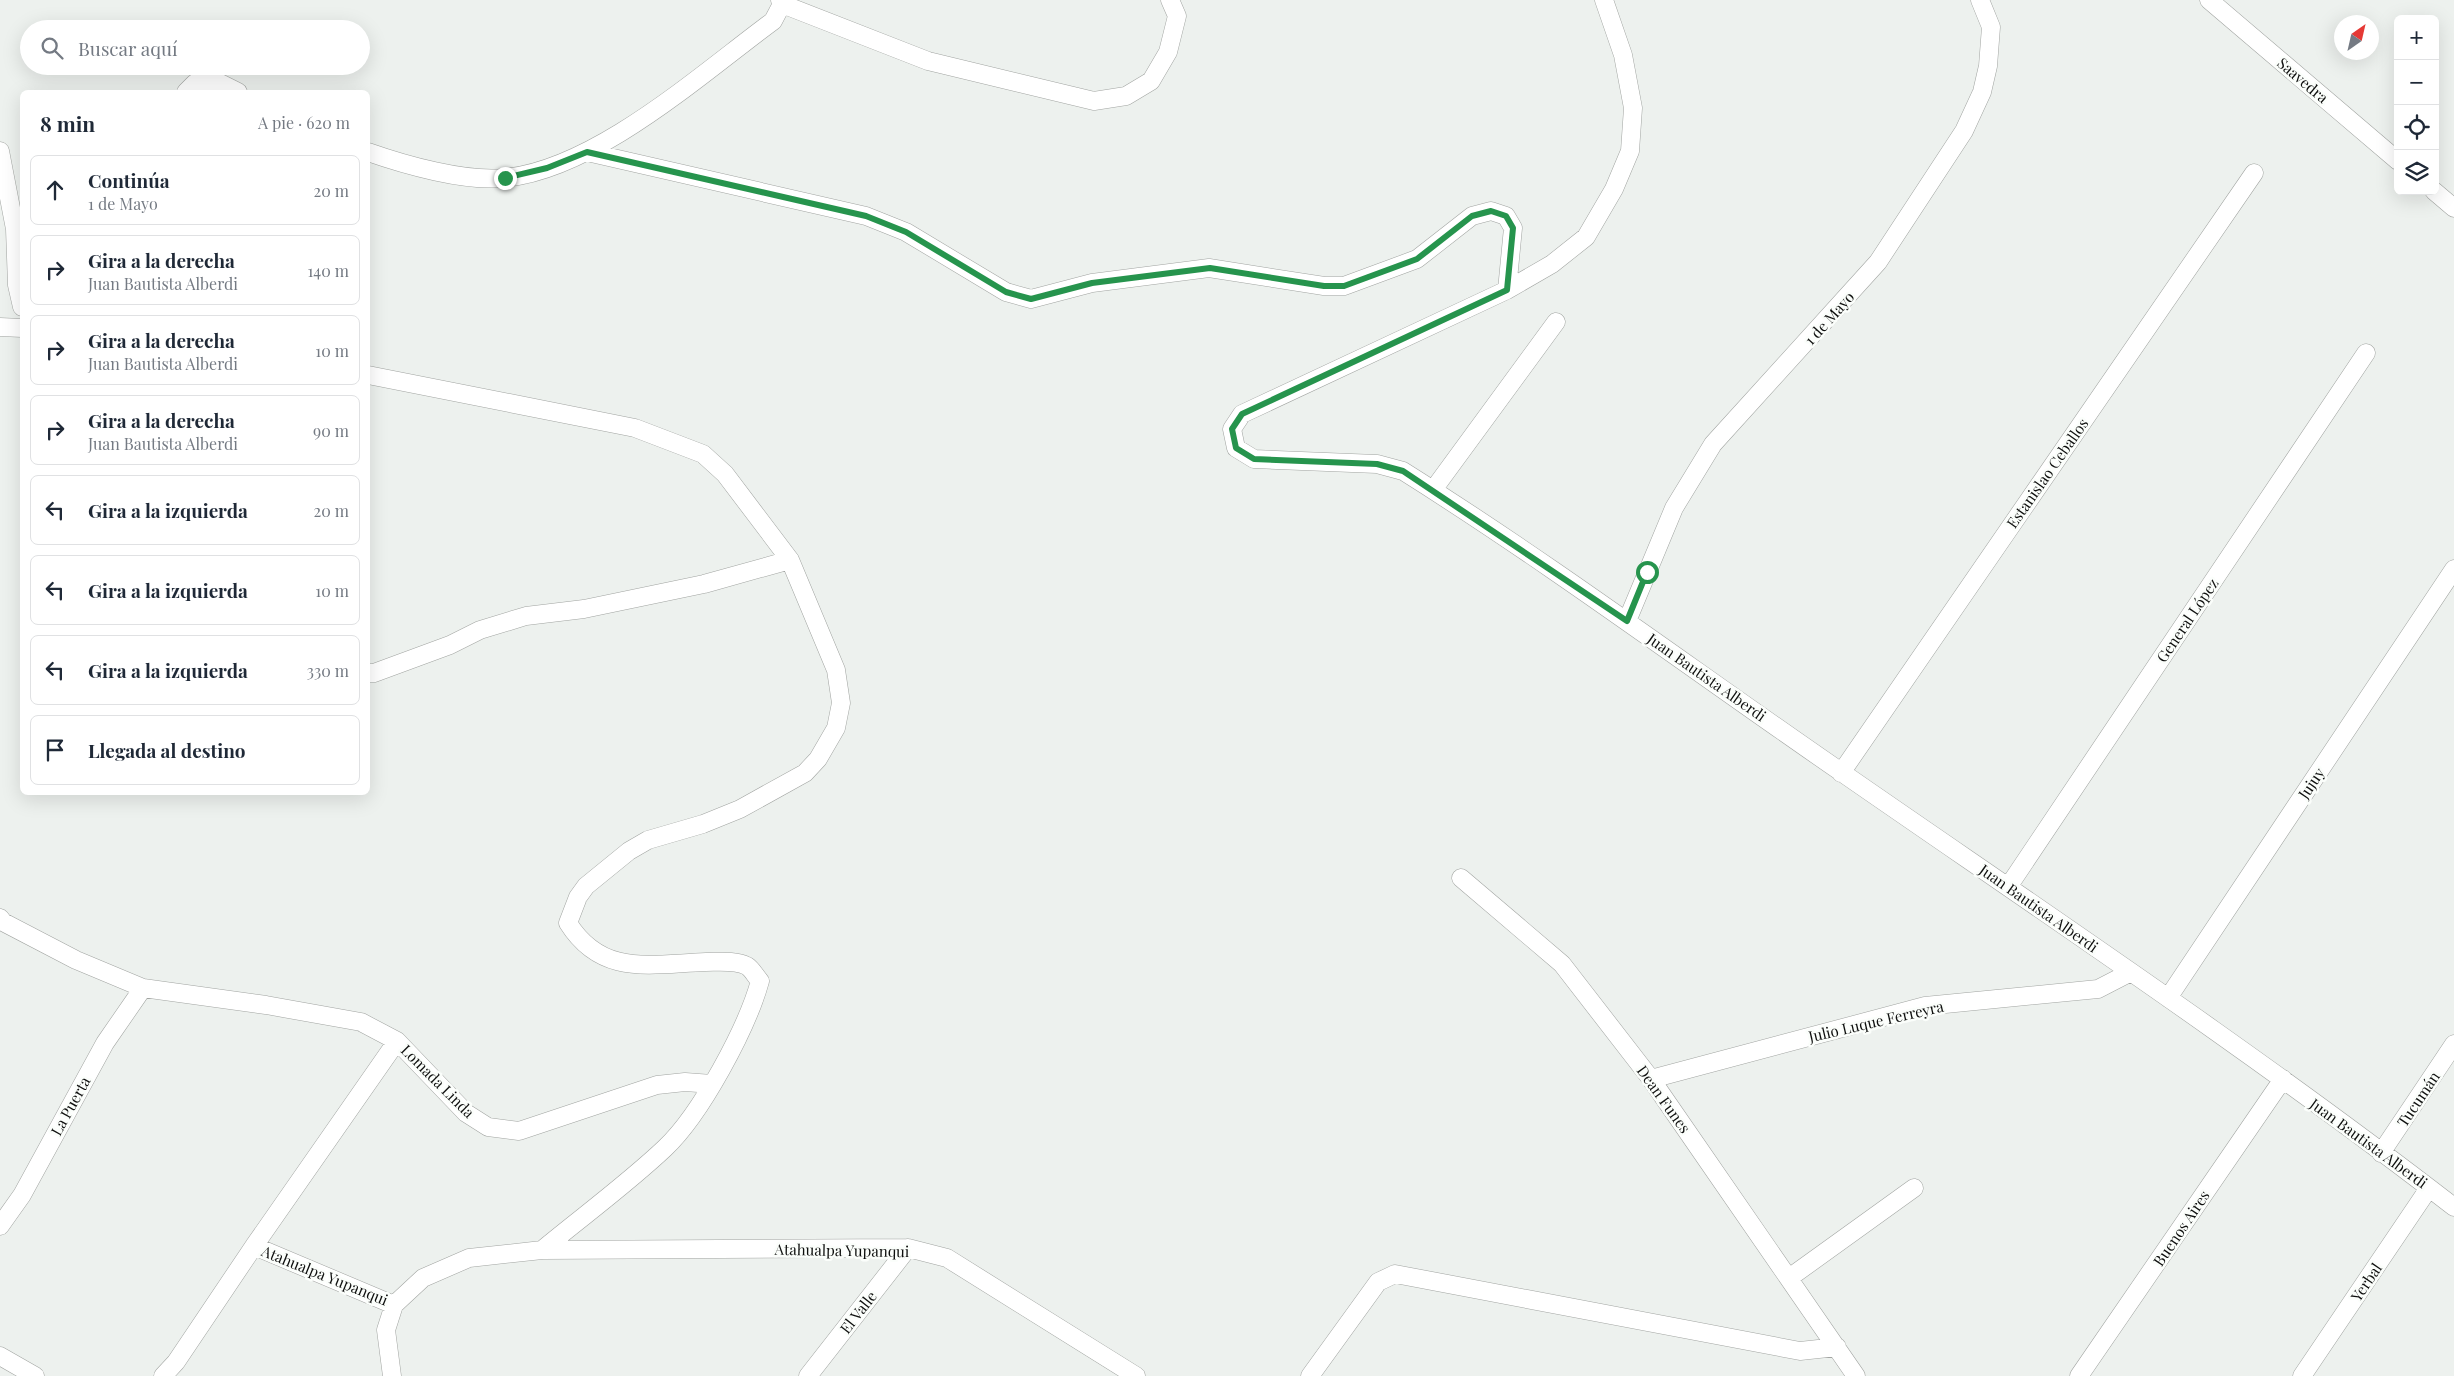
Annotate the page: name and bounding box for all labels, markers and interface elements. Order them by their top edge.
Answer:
north arrow [2334,15,2379,60]
map controls [2394,15,2439,195]
button: + [2394,15,2439,60]
search box [20,20,370,75]
icon: search [38,34,66,62]
text: Buscar aquí [78,35,178,61]
street label: Saavedra [2273,53,2333,107]
button: − [2394,60,2439,105]
button: locate [2394,105,2439,150]
text: 8 min [40,109,95,137]
text: A pie · 620 m [258,112,350,133]
button: layers [2394,150,2439,195]
text: Continúa [88,167,170,193]
route end [494,167,517,190]
icon: ahead [41,176,69,204]
text: 20 m [314,180,349,201]
text: 1 de Mayo [88,193,158,214]
text: Gira a la derecha [88,247,235,273]
icon: right [41,256,69,284]
text: 140 m [307,260,349,281]
text: Juan Bautista Alberdi [88,273,238,294]
street label: 1 de Mayo [1800,287,1858,349]
text: Gira a la derecha [88,327,235,353]
icon: right [41,336,69,364]
text: 10 m [315,340,349,361]
text: Juan Bautista Alberdi [88,353,238,374]
text: Gira a la derecha [88,407,235,433]
street label: Estanislao Ceballos [2002,414,2092,532]
icon: right [41,416,69,444]
text: 90 m [313,420,349,441]
text: Juan Bautista Alberdi [88,433,238,454]
icon: left [41,496,69,524]
text: Gira a la izquierda [88,497,248,523]
text: 20 m [314,500,349,521]
route start [1636,561,1659,584]
street label: General López [2151,574,2223,666]
icon: left [41,576,69,604]
text: Gira a la izquierda [88,577,248,603]
text: 10 m [315,580,349,601]
street label: Juan Bautista Alberdi [1643,628,1771,726]
icon: left [41,656,69,684]
text: Gira a la izquierda [88,657,248,683]
text: 330 m [307,660,349,681]
icon: arrive [41,736,69,764]
text: Llegada al destino [88,737,246,763]
street label: Jujuy [2293,763,2329,803]
street label: Juan Bautista Alberdi [1975,859,2103,957]
street label: Julio Luque Ferreyra [1806,996,1946,1046]
street label: Lomada Linda [397,1040,479,1122]
street label: Dean Funes [1633,1061,1695,1137]
street label: Tucumán [2392,1067,2444,1131]
street label: La Puerta [46,1073,95,1139]
street label: Juan Bautista Alberdi [2305,1093,2432,1193]
street label: Buenos Aires [2148,1186,2214,1270]
street label: Atahualpa Yupanqui [774,1239,910,1261]
street label: Atahualpa Yupanqui [258,1240,392,1310]
street label: Yerbal [2345,1259,2386,1306]
street label: El Valle [835,1287,881,1337]

